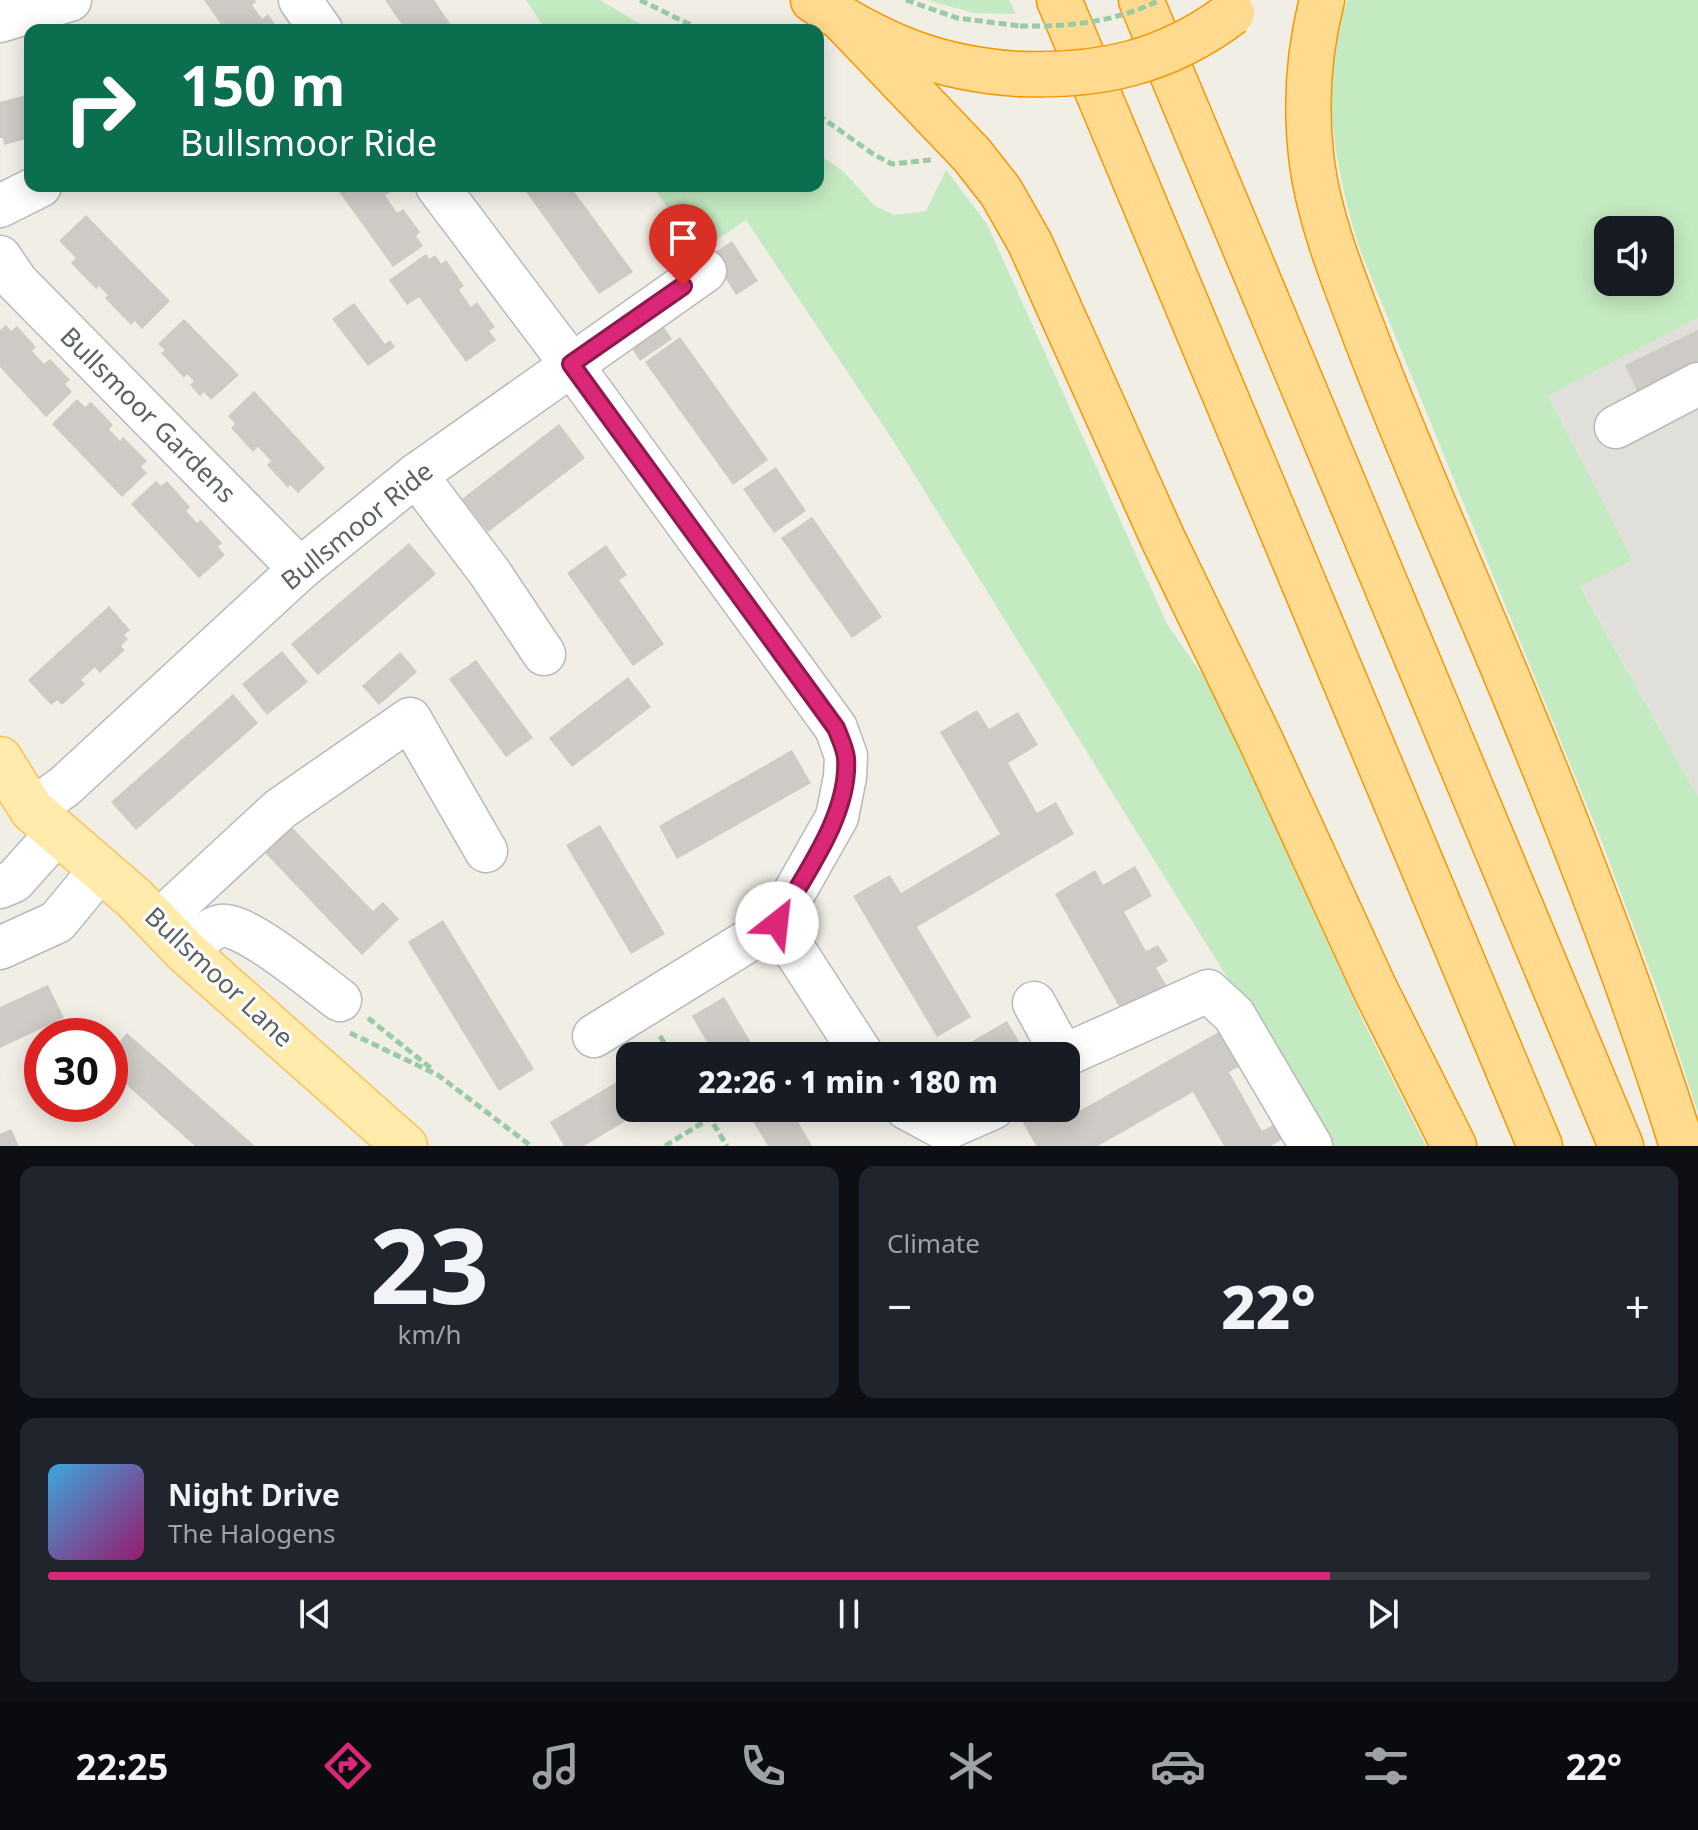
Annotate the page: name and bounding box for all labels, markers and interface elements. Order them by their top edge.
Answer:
text: 150 m [180,46,345,122]
icon: right [48,56,152,160]
text: Bullsmoor Ride [180,118,437,167]
pin [649,204,717,286]
icon: arrive [661,216,705,260]
map controls [1594,216,1674,296]
button: sound [1594,216,1674,296]
street label: Bullsmoor Gardens [53,318,245,510]
street label: Bullsmoor Ride [273,453,440,598]
position arrow [735,881,819,965]
street label: Bullsmoor Lane [138,898,302,1055]
speed limit sign: 30 [24,1018,128,1122]
text: 22:26 · 1 min · 180 m [698,1061,998,1102]
text: 23 [370,1193,489,1334]
text: Climate [887,1225,980,1261]
text: 22° [1221,1265,1316,1347]
text: − [887,1276,912,1336]
text: + [1625,1276,1650,1336]
text: km/h [398,1316,461,1352]
text: Night Drive [168,1474,340,1515]
text: The Halogens [168,1515,335,1551]
icon: previous [293,1592,337,1636]
icon: pause [827,1592,871,1636]
icon: next [1361,1592,1405,1636]
icon: directions [320,1738,376,1794]
icon: music [528,1738,584,1794]
icon: phone [735,1738,791,1794]
icon: climate [943,1738,999,1794]
icon: car [1150,1738,1206,1794]
icon: filters [1358,1738,1414,1794]
text: 22:25 [76,1742,168,1791]
text: 22° [1566,1742,1622,1791]

